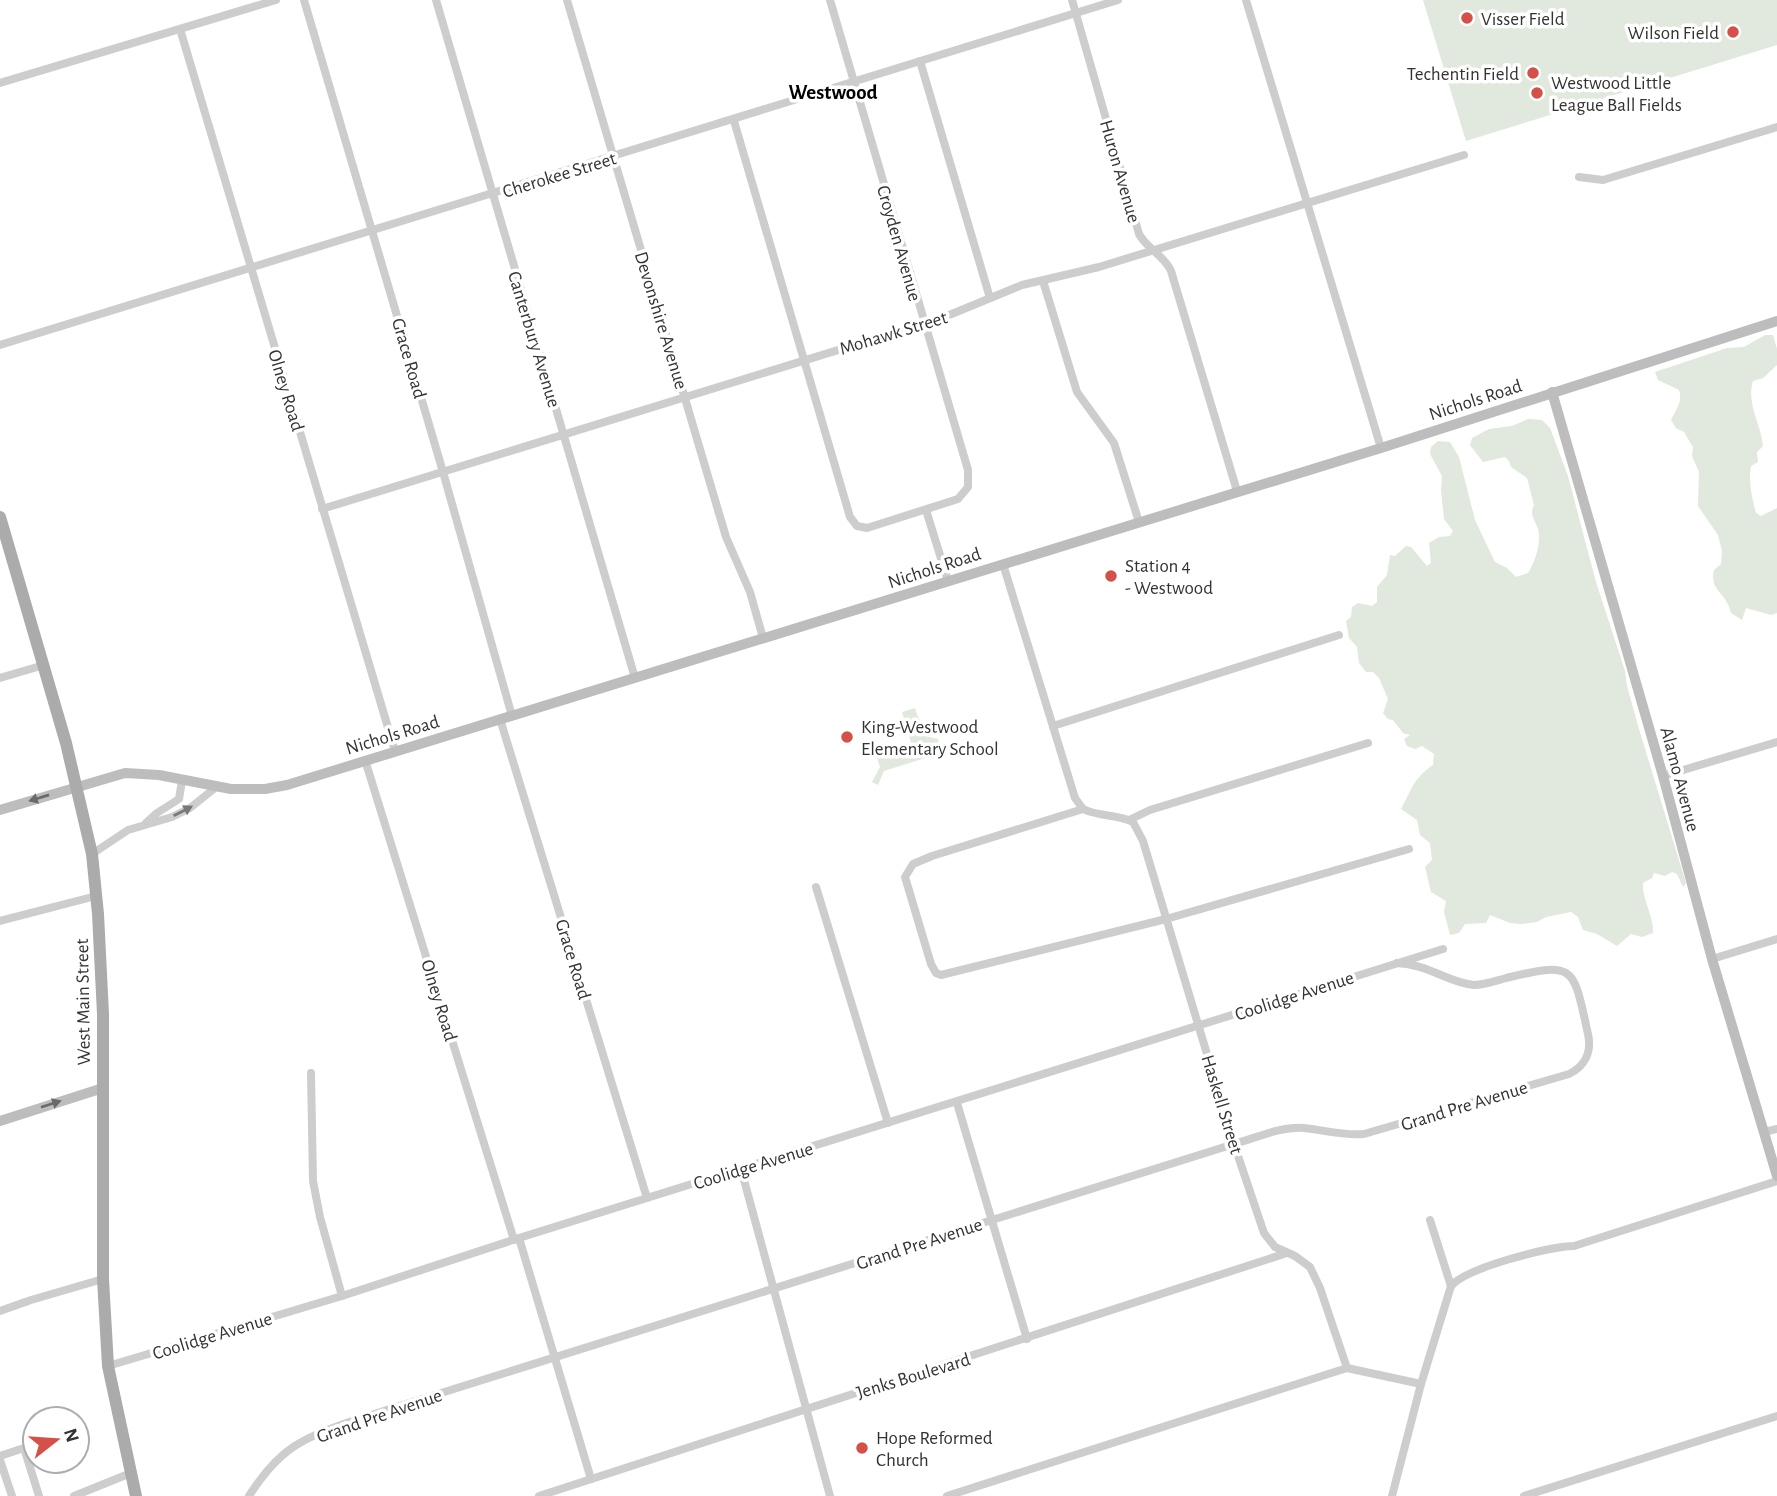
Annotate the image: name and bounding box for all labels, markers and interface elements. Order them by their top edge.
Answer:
marker: Visser Field [1459,10,1475,26]
place label: Visser Field [1481,10,1565,29]
place label: Wilson Field [1627,24,1719,43]
marker: Wilson Field [1725,24,1741,40]
place label: Techentin Field [1407,65,1519,84]
marker: Techentin Field [1525,65,1541,81]
place label: Westwood Little League Ball Fields [1551,74,1682,115]
district label: Westwood [788,82,878,103]
marker: Westwood Little League Ball Fields [1529,85,1545,101]
street label: Huron Avenue [1096,118,1143,225]
street label: Cherokee Street [500,149,619,202]
street label: Croyden Avenue [873,183,924,303]
street label: Devonshire Avenue [631,249,691,391]
street label: Canterbury Avenue [504,269,563,410]
street label: Mohawk Street [837,308,950,359]
street label: Grace Road [388,316,429,401]
street label: Olney Road [264,347,307,434]
street label: Nichols Road [1427,376,1525,424]
street label: Nichols Road [886,544,984,592]
place label: Station 4 - Westwood [1125,557,1213,598]
marker: Station 4 - Westwood [1103,568,1119,584]
street label: Nichols Road [343,712,442,759]
place label: King-Westwood Elementary School [861,718,999,759]
street label: Alamo Avenue [1656,725,1703,834]
marker: King-Westwood Elementary School [839,729,855,745]
one-way arrow [28,794,49,804]
one-way arrow [174,805,193,817]
street label: Grace Road [551,917,594,1002]
street label: West Main Street [73,938,94,1066]
street label: Olney Road [417,957,460,1044]
street label: Coolidge Avenue [1233,968,1356,1025]
street label: Haskell Street [1197,1053,1246,1156]
street label: Grand Pre Avenue [1399,1078,1530,1135]
one-way arrow [41,1098,62,1109]
street label: Coolidge Avenue [691,1139,815,1194]
street label: Grand Pre Avenue [854,1215,985,1274]
street label: Coolidge Avenue [150,1309,274,1364]
street label: Jenks Boulevard [854,1350,973,1403]
street label: Grand Pre Avenue [314,1386,445,1447]
north arrow [21,1405,91,1475]
text: N [60,1426,82,1445]
place label: Hope Reformed Church [876,1429,993,1470]
marker: Hope Reformed Church [854,1440,870,1456]

